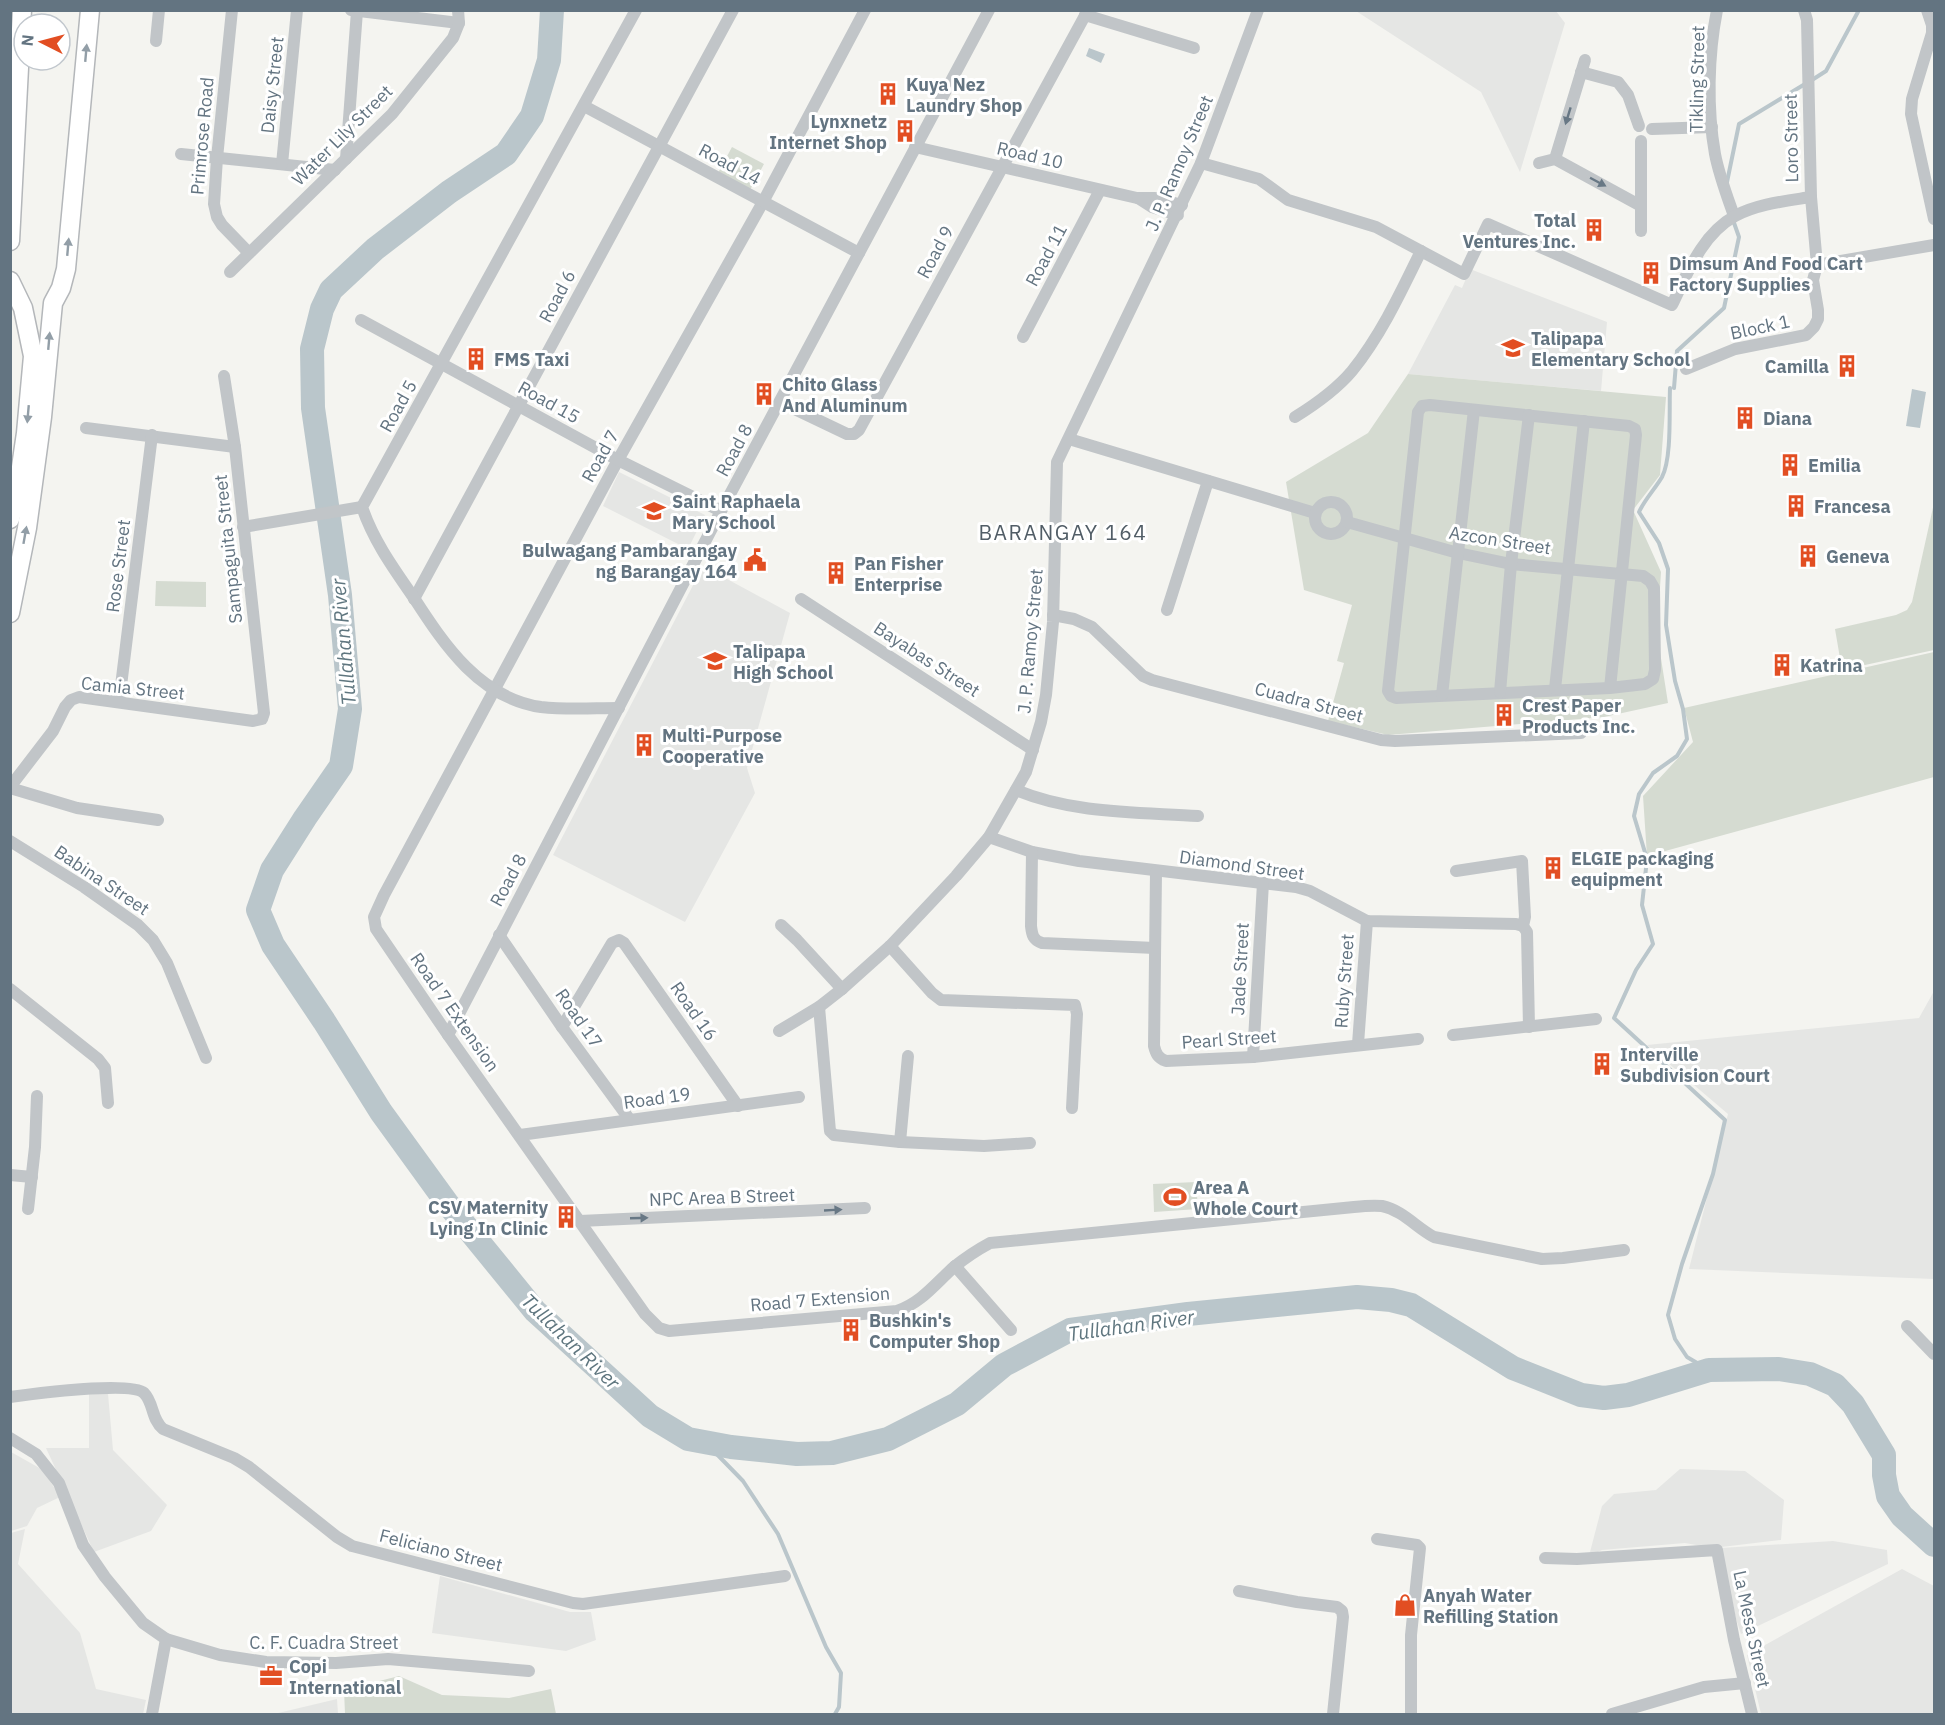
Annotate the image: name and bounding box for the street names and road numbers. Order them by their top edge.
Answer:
street label: Tikling Street [1685,25,1709,133]
street label: Daisy Street [255,35,289,135]
street label: Primrose Road [185,76,219,196]
street label: Water Lily Street [287,80,397,190]
street label: J. P. Ramoy Street [1140,92,1218,234]
street label: Loro Street [1779,93,1803,183]
street label: Road 10 [995,136,1065,174]
street label: Road 14 [695,138,765,190]
street label: Road 11 [1020,220,1072,290]
street label: Road 9 [912,222,958,282]
street label: Road 6 [534,266,580,326]
street label: Block 1 [1728,309,1792,345]
street label: Road 5 [374,376,422,436]
street label: Road 15 [514,376,584,428]
street label: Road 8 [711,420,757,480]
street label: Road 7 [576,426,624,486]
street label: Sampaguita Street [209,473,247,625]
street label: Rose Street [101,518,135,614]
street label: Azcon Street [1447,521,1553,559]
street label: J. P. Ramoy Street [1012,568,1048,714]
street label: Bayabas Street [870,616,984,702]
street label: Camia Street [80,671,186,705]
street label: Cuadra Street [1252,676,1366,728]
street label: Babina Street [50,840,154,920]
street label: Diamond Street [1178,845,1306,885]
street label: Road 8 [485,850,531,910]
street label: Jade Street [1226,922,1254,1016]
street label: Ruby Street [1329,933,1359,1029]
street label: Road 7 Extension [405,948,505,1076]
street label: Road 16 [665,977,723,1045]
street label: Road 17 [550,984,608,1052]
street label: Pearl Street [1181,1024,1277,1054]
street label: Road 19 [622,1082,692,1114]
street label: NPC Area B Street [649,1183,795,1211]
street label: Road 7 Extension [749,1281,891,1317]
street label: Feliciano Street [377,1524,505,1576]
street label: La Mesa Street [1728,1568,1776,1690]
street label: C. F. Cuadra Street [249,1631,399,1654]

